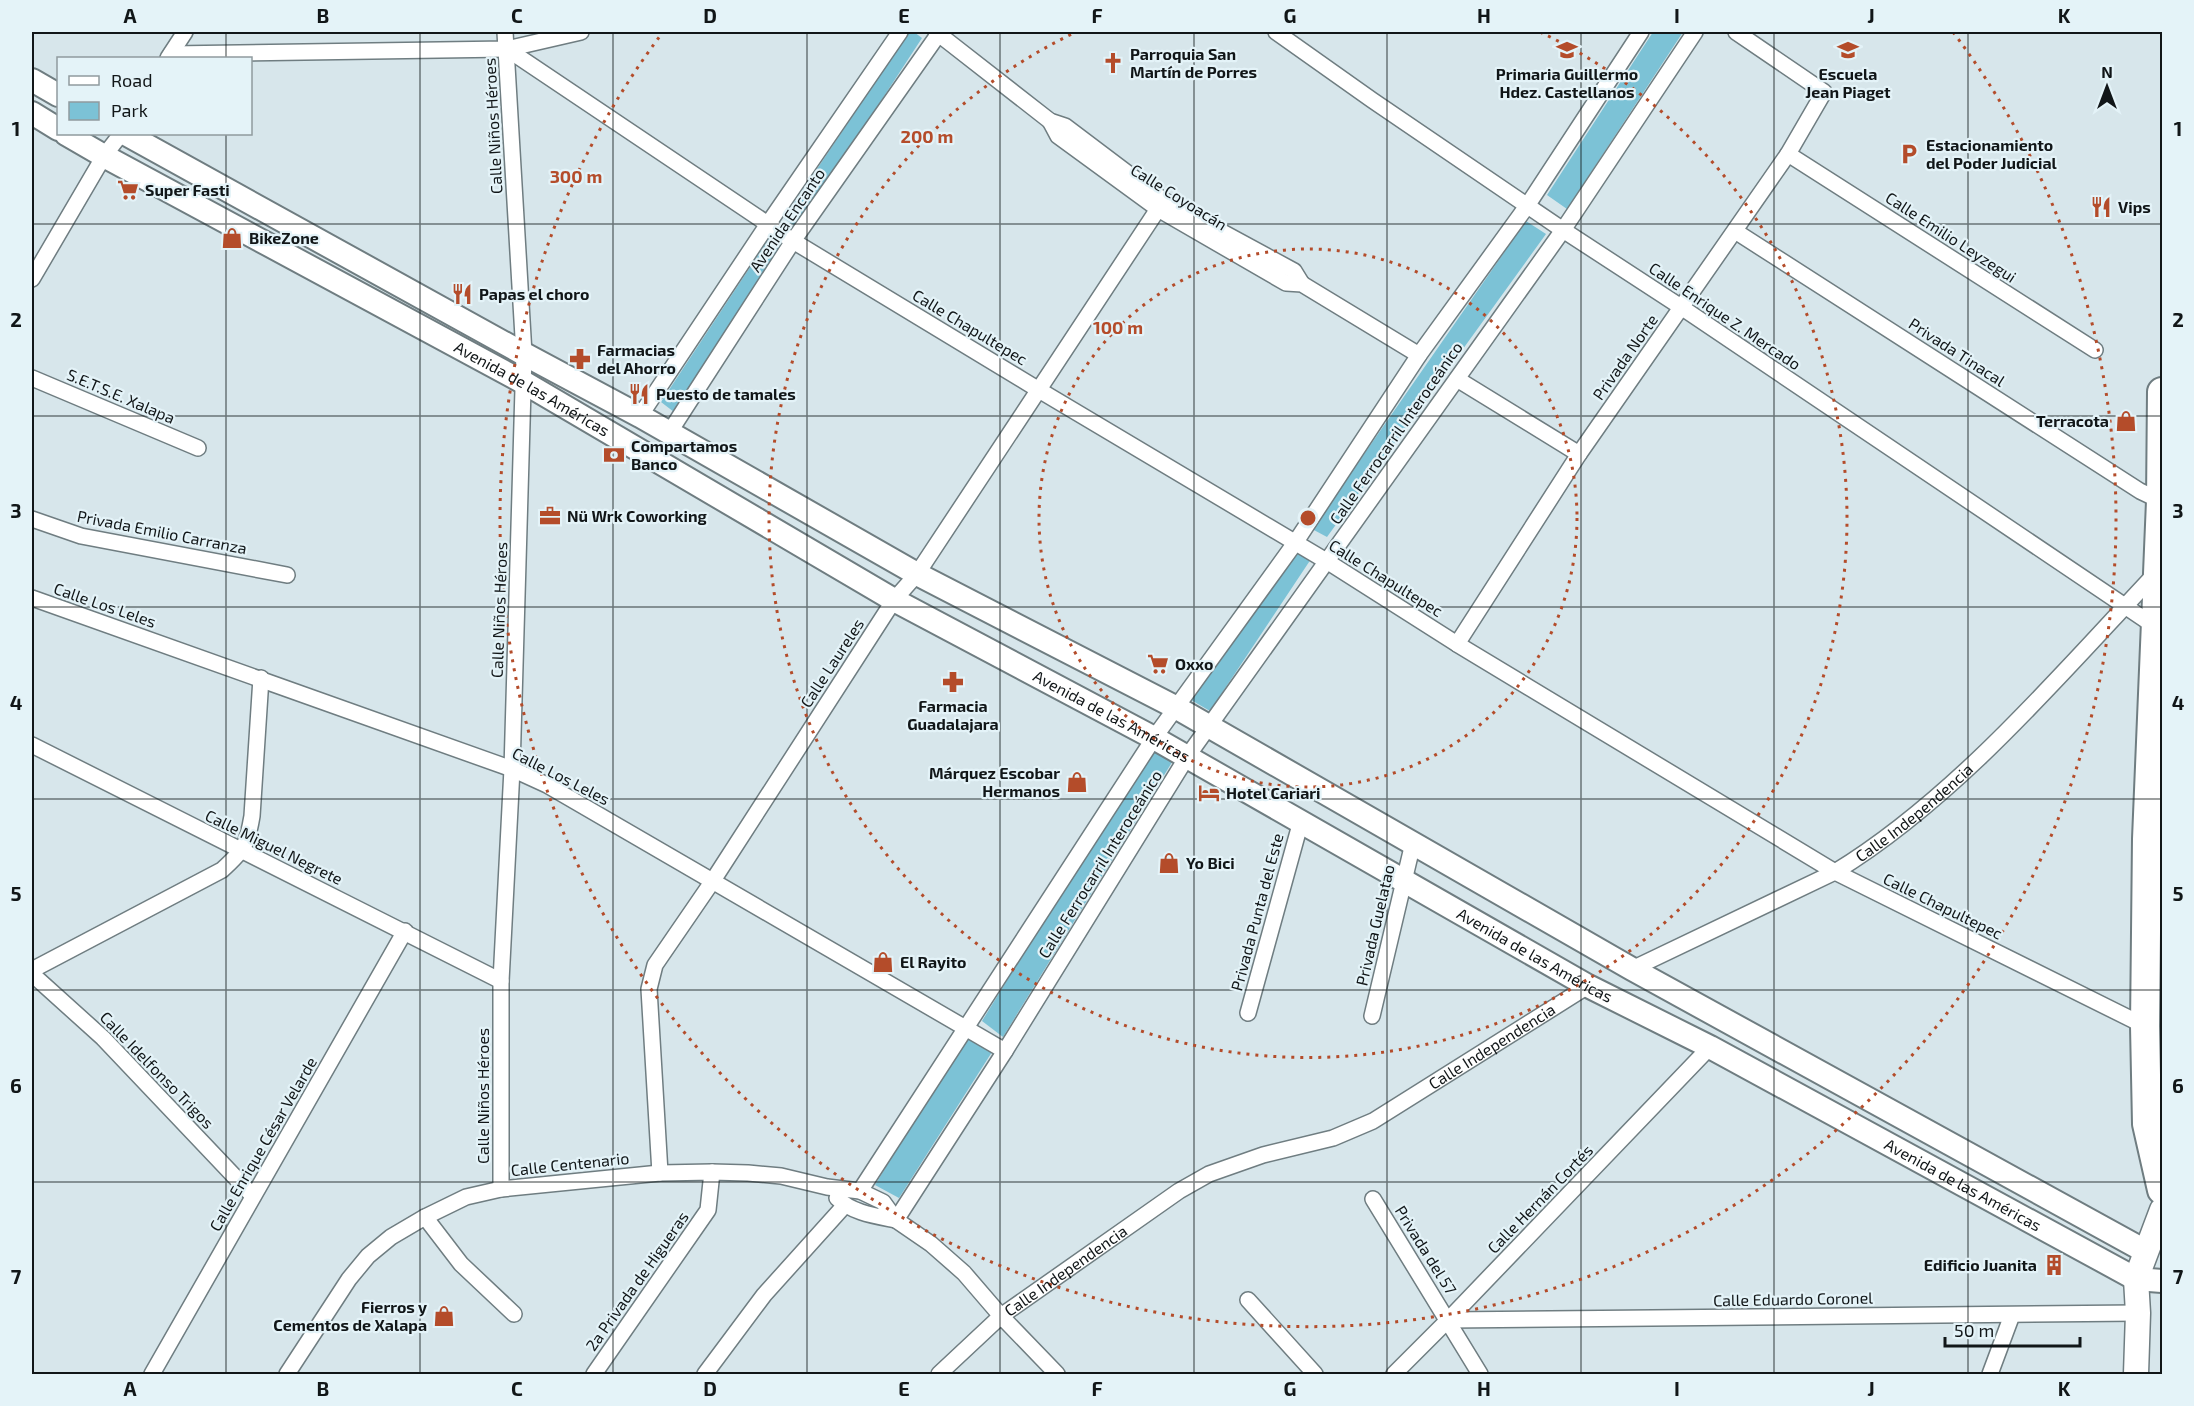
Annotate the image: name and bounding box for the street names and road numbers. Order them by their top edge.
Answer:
street label: Calle Niños Héroes [479,58,506,195]
street label: Calle Coyoacán [1128,159,1231,234]
street label: Avenida Encanto [745,164,828,275]
street label: Calle Emilio Leyzegui [1882,187,2020,286]
street label: Calle Enrique Z. Mercado [1646,258,1805,373]
street label: Calle Chapultepec [910,285,1031,368]
street label: Privada Norte [1588,310,1661,403]
street label: Privada Tinacal [1906,313,2009,390]
street label: Avenida de las Américas [451,337,613,440]
street label: Calle Ferrocarril Interoceánico [1325,338,1466,528]
street label: S.E.T.S.E. Xalapa [64,364,178,427]
street label: Privada Emilio Carranza [76,506,249,557]
street label: Calle Chapultepec [1326,535,1447,620]
street label: Calle Niños Héroes [487,542,510,678]
street label: Calle Los Leles [52,578,159,631]
street label: Calle Laureles [796,615,867,711]
street label: Avenida de las Américas [1030,666,1194,766]
street label: Calle Los Leles [509,743,613,808]
street label: Calle Independencia [1851,759,1976,865]
street label: Calle Ferrocarril Interoceánico [1034,766,1165,961]
street label: Calle Miguel Negrete [202,805,346,888]
street label: Privada Punta del Este [1226,831,1287,993]
street label: Privada Guelatao [1351,862,1398,987]
street label: Calle Chapultepec [1881,868,2006,943]
street label: Avenida de las Américas [1454,903,1616,1006]
street label: Calle Independencia [1425,999,1558,1093]
street label: Calle Idelfonso Trigos [97,1007,218,1132]
street label: Calle Niños Héroes [473,1028,492,1164]
street label: Calle Enrique César Velarde [205,1053,320,1234]
street label: Avenida de las Américas [1882,1134,2045,1235]
street label: Calle Hernán Cortés [1483,1140,1596,1257]
street label: Calle Centenario [510,1148,630,1179]
street label: Privada del 57 [1392,1202,1461,1298]
street label: 2a Privada de Higueras [581,1207,692,1354]
street label: Calle Independencia [1000,1220,1131,1320]
street label: Calle Eduardo Coronel [1713,1288,1873,1309]

